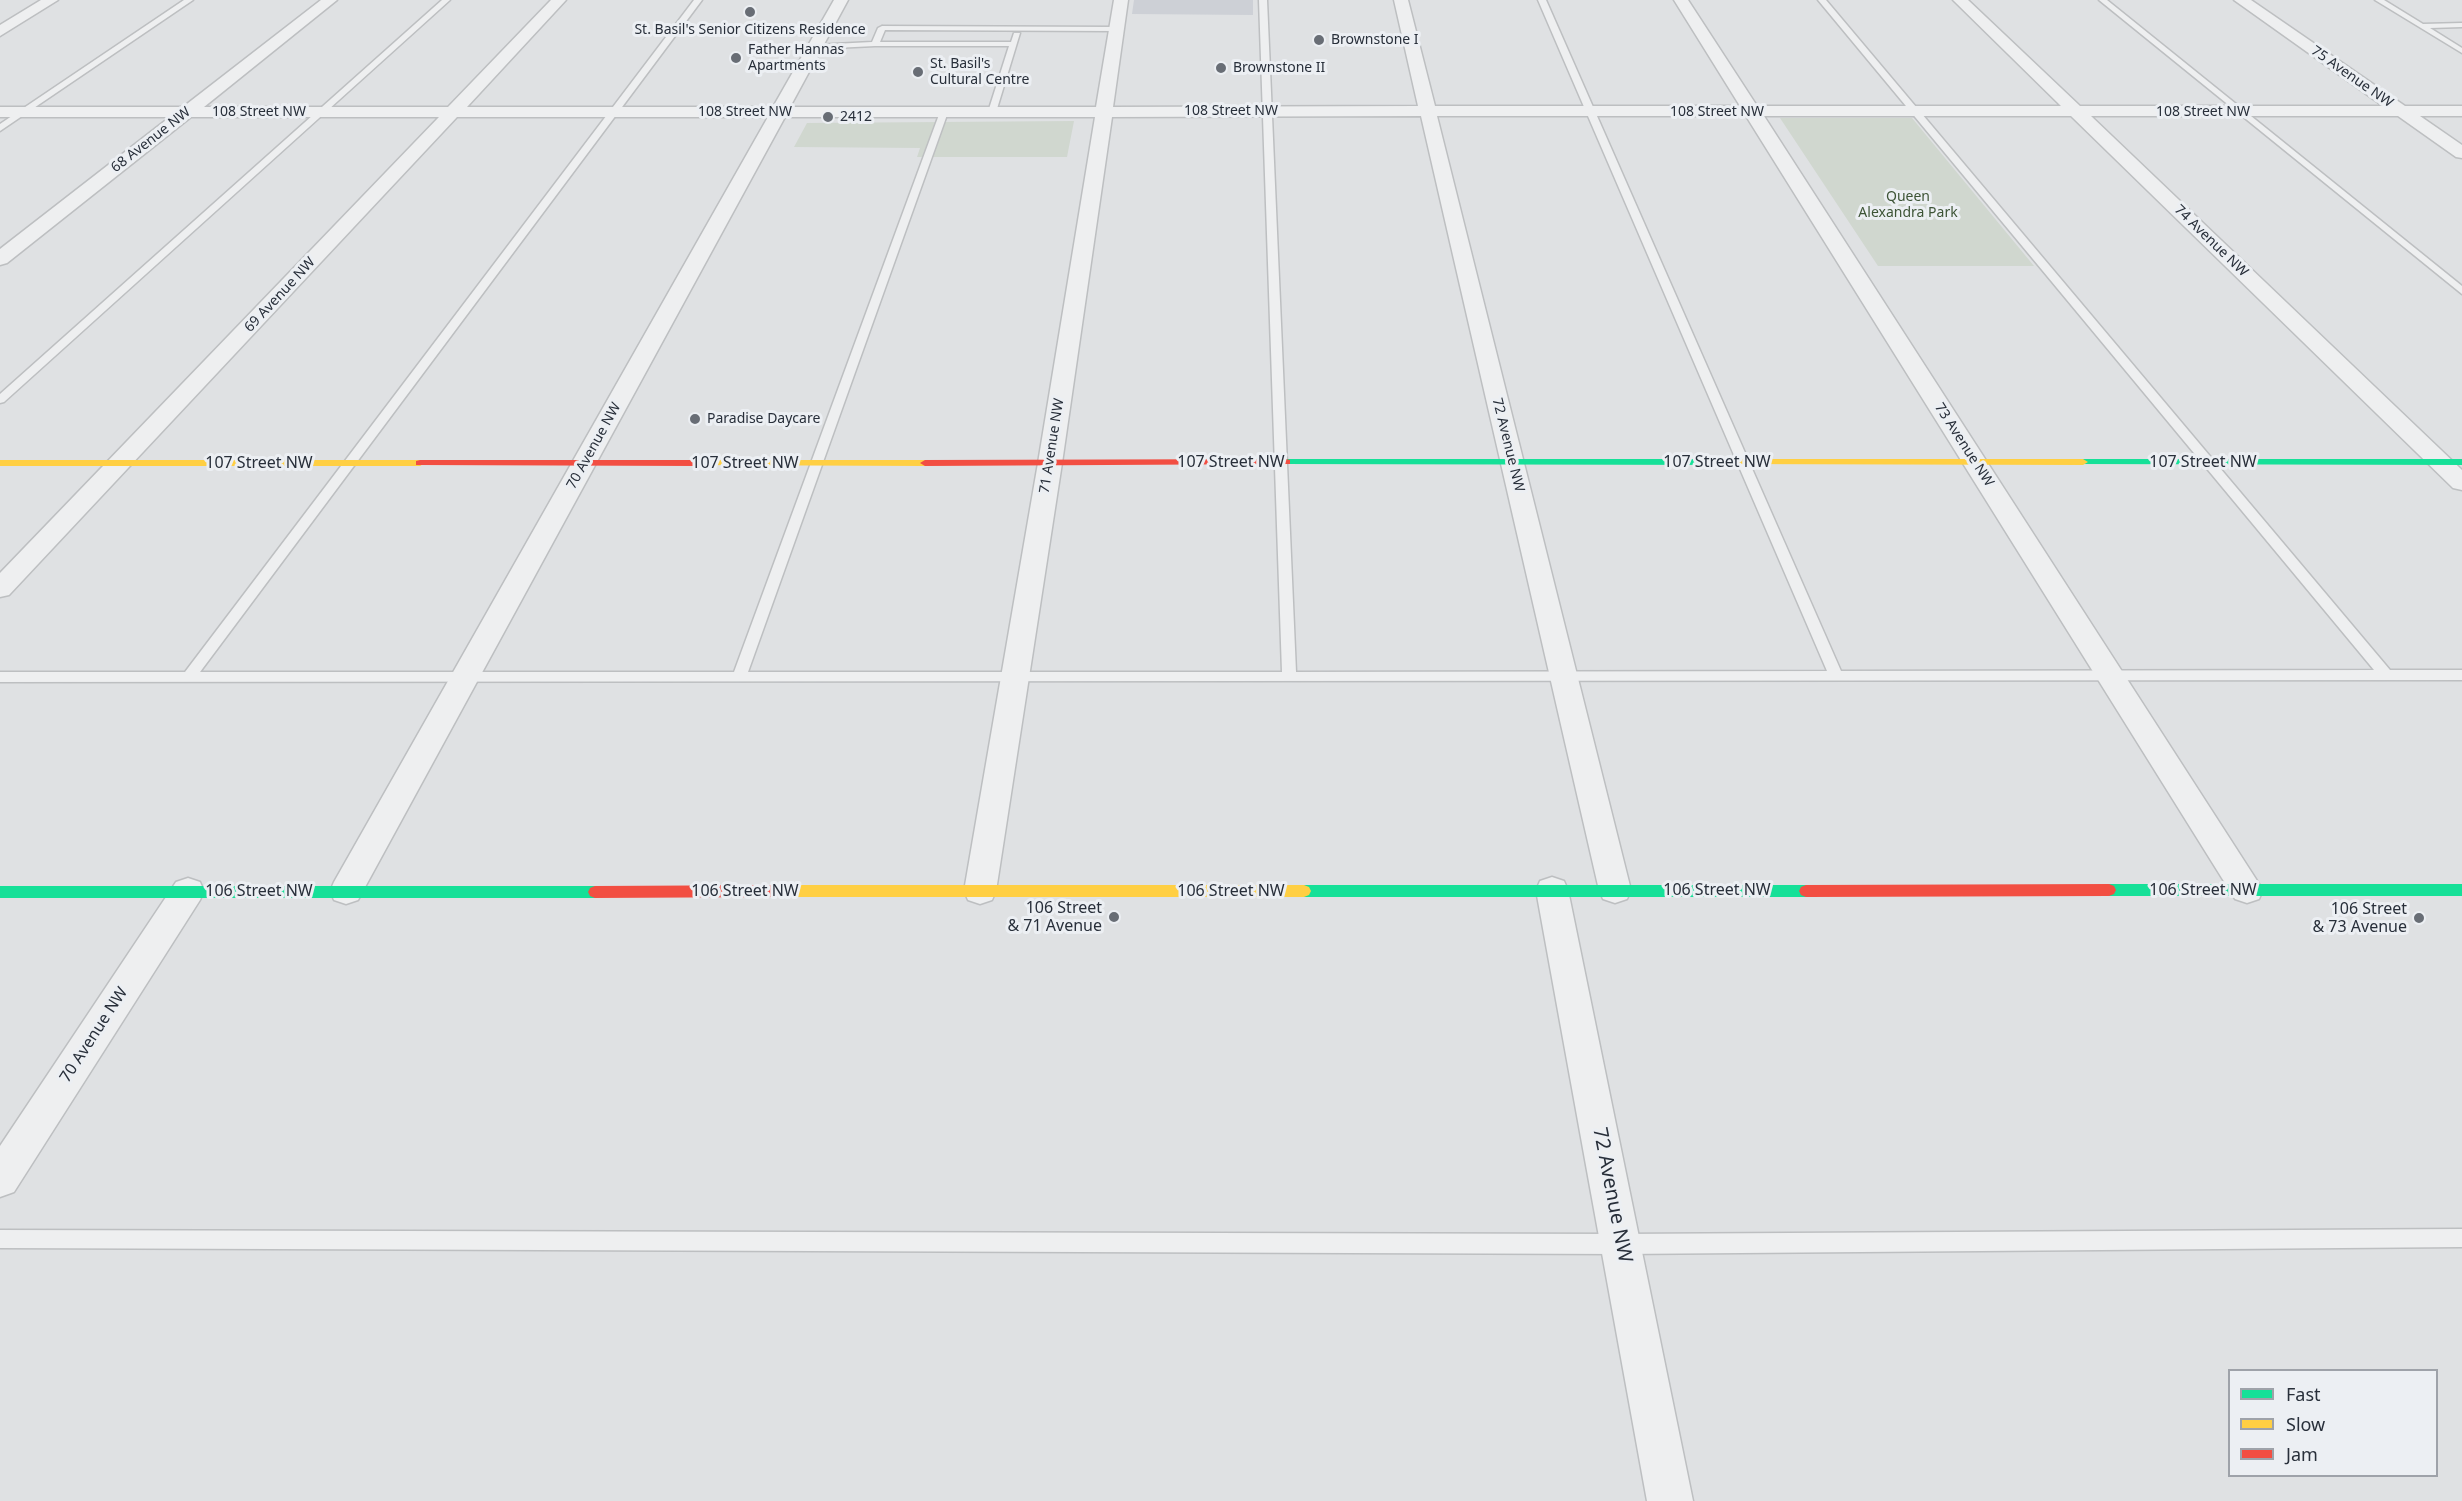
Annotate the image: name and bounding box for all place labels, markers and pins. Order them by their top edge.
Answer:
marker: St. Basil's Senior Citizens Residence [743,5,757,19]
place label: St. Basil's Senior Citizens Residence [634,22,866,38]
place label: Brownstone I [1331,32,1419,48]
marker: Brownstone I [1312,33,1326,47]
place label: Father Hannas Apartments [748,42,844,74]
marker: Father Hannas Apartments [729,51,743,65]
place label: St. Basil's Cultural Centre [930,56,1029,88]
place label: Brownstone II [1233,60,1325,76]
marker: Brownstone II [1214,61,1228,75]
marker: St. Basil's Cultural Centre [911,65,925,79]
place label: 2412 [840,109,872,125]
marker: 2412 [821,110,835,124]
place label: Paradise Daycare [707,411,820,427]
marker: Paradise Daycare [688,412,702,426]
place label: 106 Street & 71 Avenue [1007,898,1102,936]
place label: 106 Street & 73 Avenue [2312,899,2407,937]
marker: 106 Street & 71 Avenue [1107,910,1121,924]
marker: 106 Street & 73 Avenue [2412,911,2426,925]

